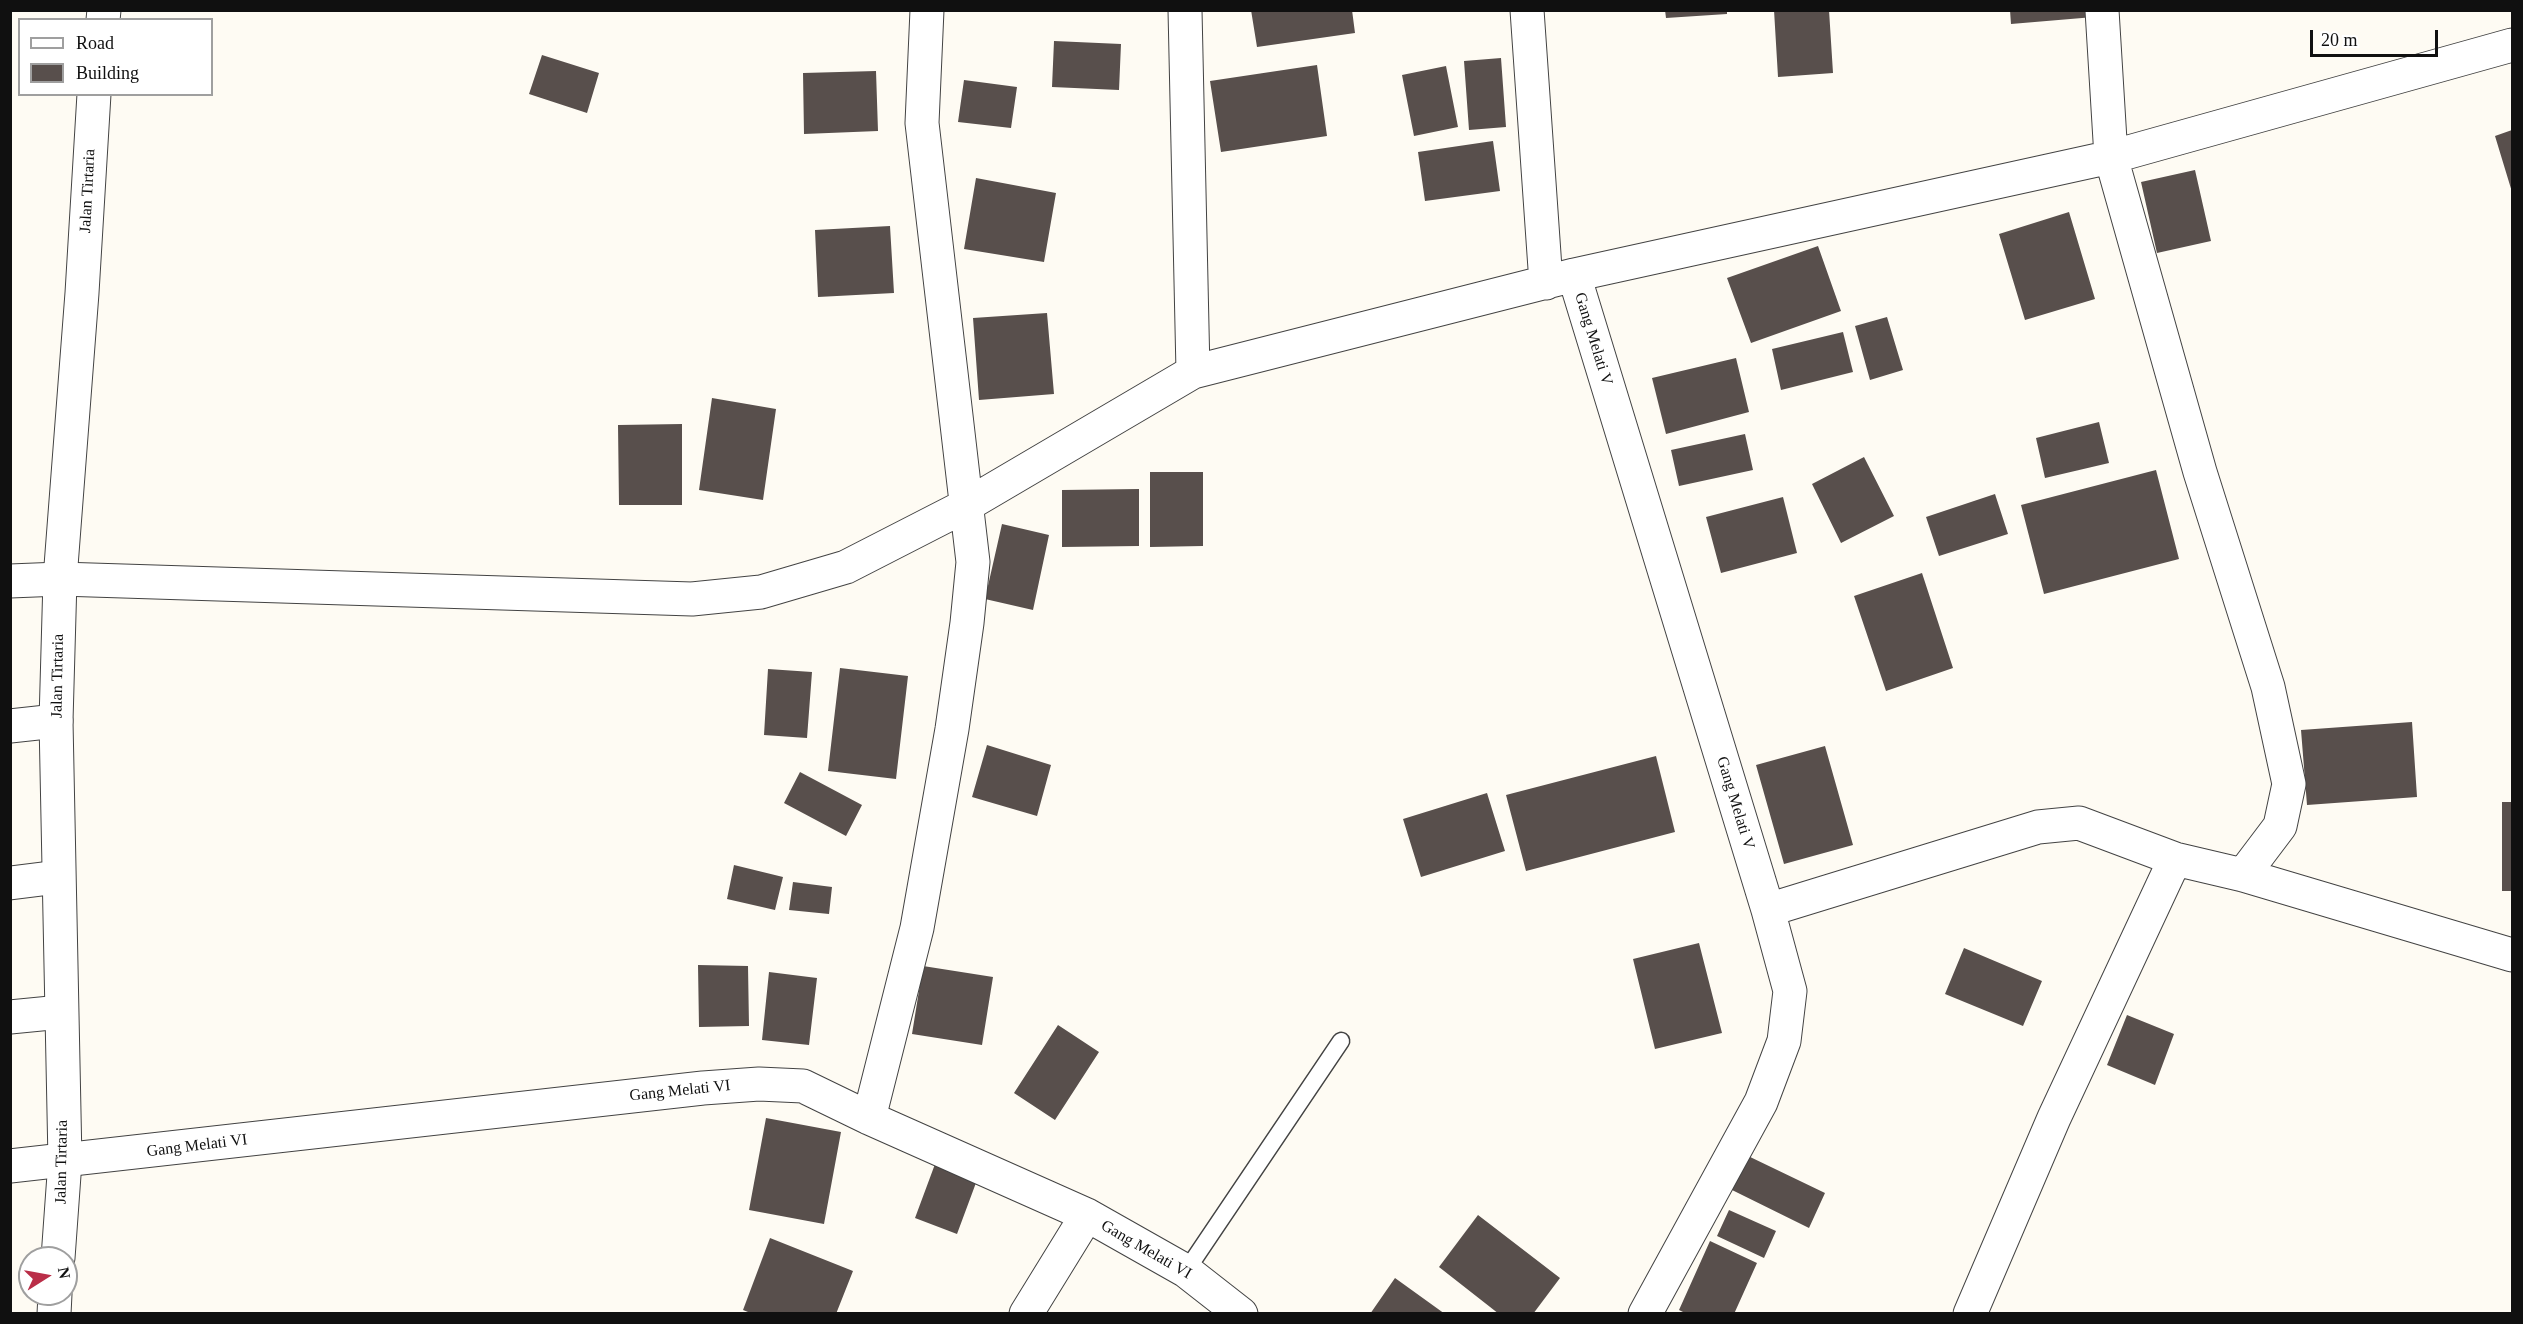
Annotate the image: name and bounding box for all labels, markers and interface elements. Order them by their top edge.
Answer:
legend [18,18,213,96]
scale bar [2313,18,2440,56]
text: 20 m [2321,30,2358,50]
text: Road [76,33,114,53]
text: Building [76,63,139,83]
street label: Jalan Tirtaria [76,148,100,234]
street label: Gang Melati V [1570,290,1616,388]
street label: Jalan Tirtaria [48,634,68,718]
street label: Gang Melati V [1712,754,1758,852]
street label: Gang Melati VI [629,1076,731,1106]
street label: Jalan Tirtaria [52,1120,72,1204]
street label: Gang Melati VI [146,1130,248,1162]
street label: Gang Melati VI [1097,1216,1195,1284]
north arrow [18,1246,78,1306]
text: N [55,1266,74,1280]

